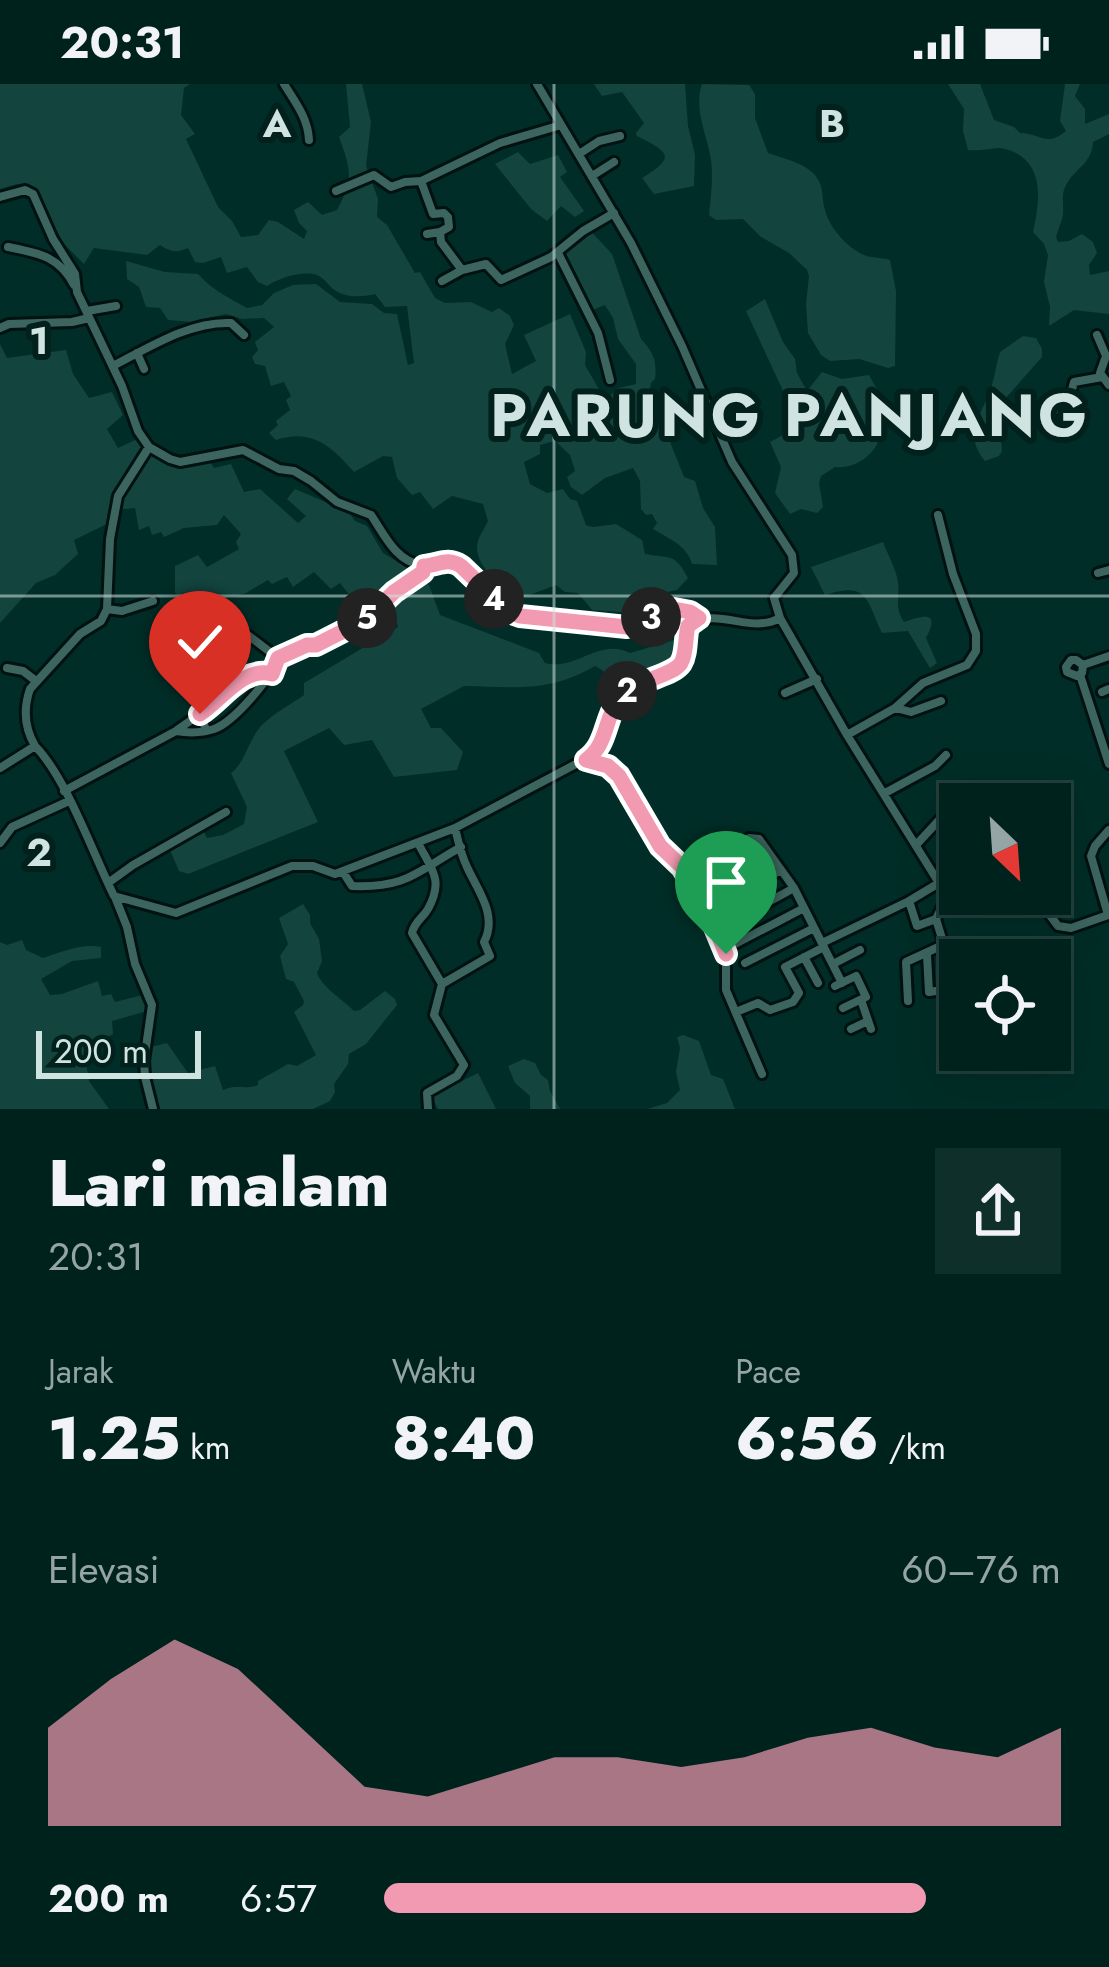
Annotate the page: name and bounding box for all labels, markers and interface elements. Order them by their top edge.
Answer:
text: 20:31 [60,10,185,75]
text: A [262,95,292,152]
text: B [819,95,845,152]
text: 1 [29,312,49,369]
district label: PARUNG PANJANG [490,372,1090,459]
pin: 4 [464,569,524,629]
text: 4 [482,575,506,622]
pin: 3 [621,587,681,647]
pin: 5 [337,588,397,648]
pin [149,591,251,714]
text: 3 [641,593,661,640]
text: 5 [356,594,378,641]
icon: check [167,609,233,675]
pin: 2 [597,661,657,721]
text: 2 [616,667,638,714]
north arrow [939,783,1071,915]
map controls [939,783,1071,1071]
text: 2 [26,824,52,881]
pin [675,831,777,954]
icon: arrive [693,849,759,915]
button: locate [939,939,1071,1071]
scale bar [36,1025,201,1078]
text: 200 m [54,1028,148,1075]
text: Lari malam [48,1135,390,1231]
button: share [935,1148,1061,1274]
text: 20:31 [48,1228,144,1285]
text: Jarak [48,1348,114,1395]
text: Waktu [392,1348,477,1395]
text: Pace [735,1348,801,1395]
text: 1.25 [48,1395,180,1482]
text: 8:40 [392,1395,535,1482]
text: 6:56 [735,1395,879,1482]
text: km [180,1424,231,1471]
text: /km [879,1424,946,1471]
text: Elevasi [48,1541,160,1598]
text: 60–76 m [901,1541,1061,1598]
text: 200 m [48,1870,169,1927]
text: 6:57 [240,1870,317,1927]

